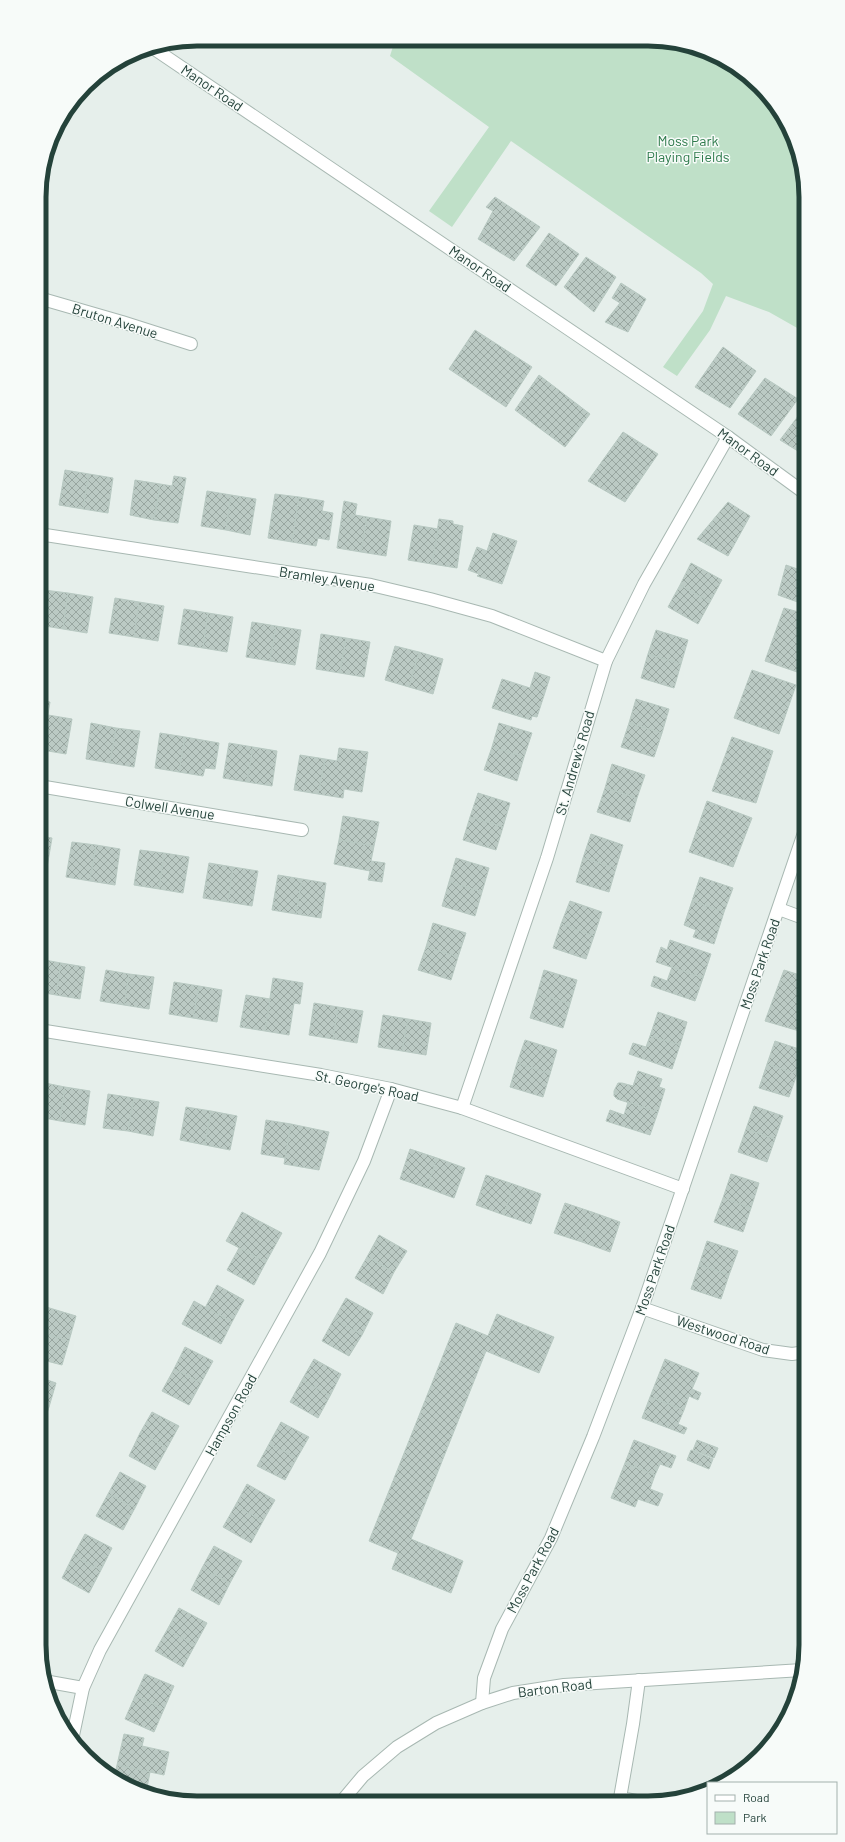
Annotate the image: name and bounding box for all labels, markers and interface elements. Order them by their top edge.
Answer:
street label: Manor Road [178,61,247,115]
park label: Moss Park Playing Fields [646,132,730,165]
street label: Manor Road [446,242,515,296]
street label: Bruton Avenue [70,299,160,342]
street label: Manor Road [715,424,782,479]
street label: Bramley Avenue [278,563,376,594]
street label: St. Andrew's Road [551,709,598,817]
street label: Colwell Avenue [124,792,216,823]
street label: Moss Park Road [736,916,783,1012]
street label: St. George's Road [314,1066,420,1105]
street label: Moss Park Road [631,1222,678,1318]
street label: Westwood Road [674,1311,772,1358]
street label: Hampson Road [201,1371,260,1459]
street label: Moss Park Road [503,1524,562,1616]
street label: Barton Road [517,1674,593,1701]
legend [707,1782,837,1834]
text: Road [743,1790,770,1804]
text: Park [743,1810,767,1824]

